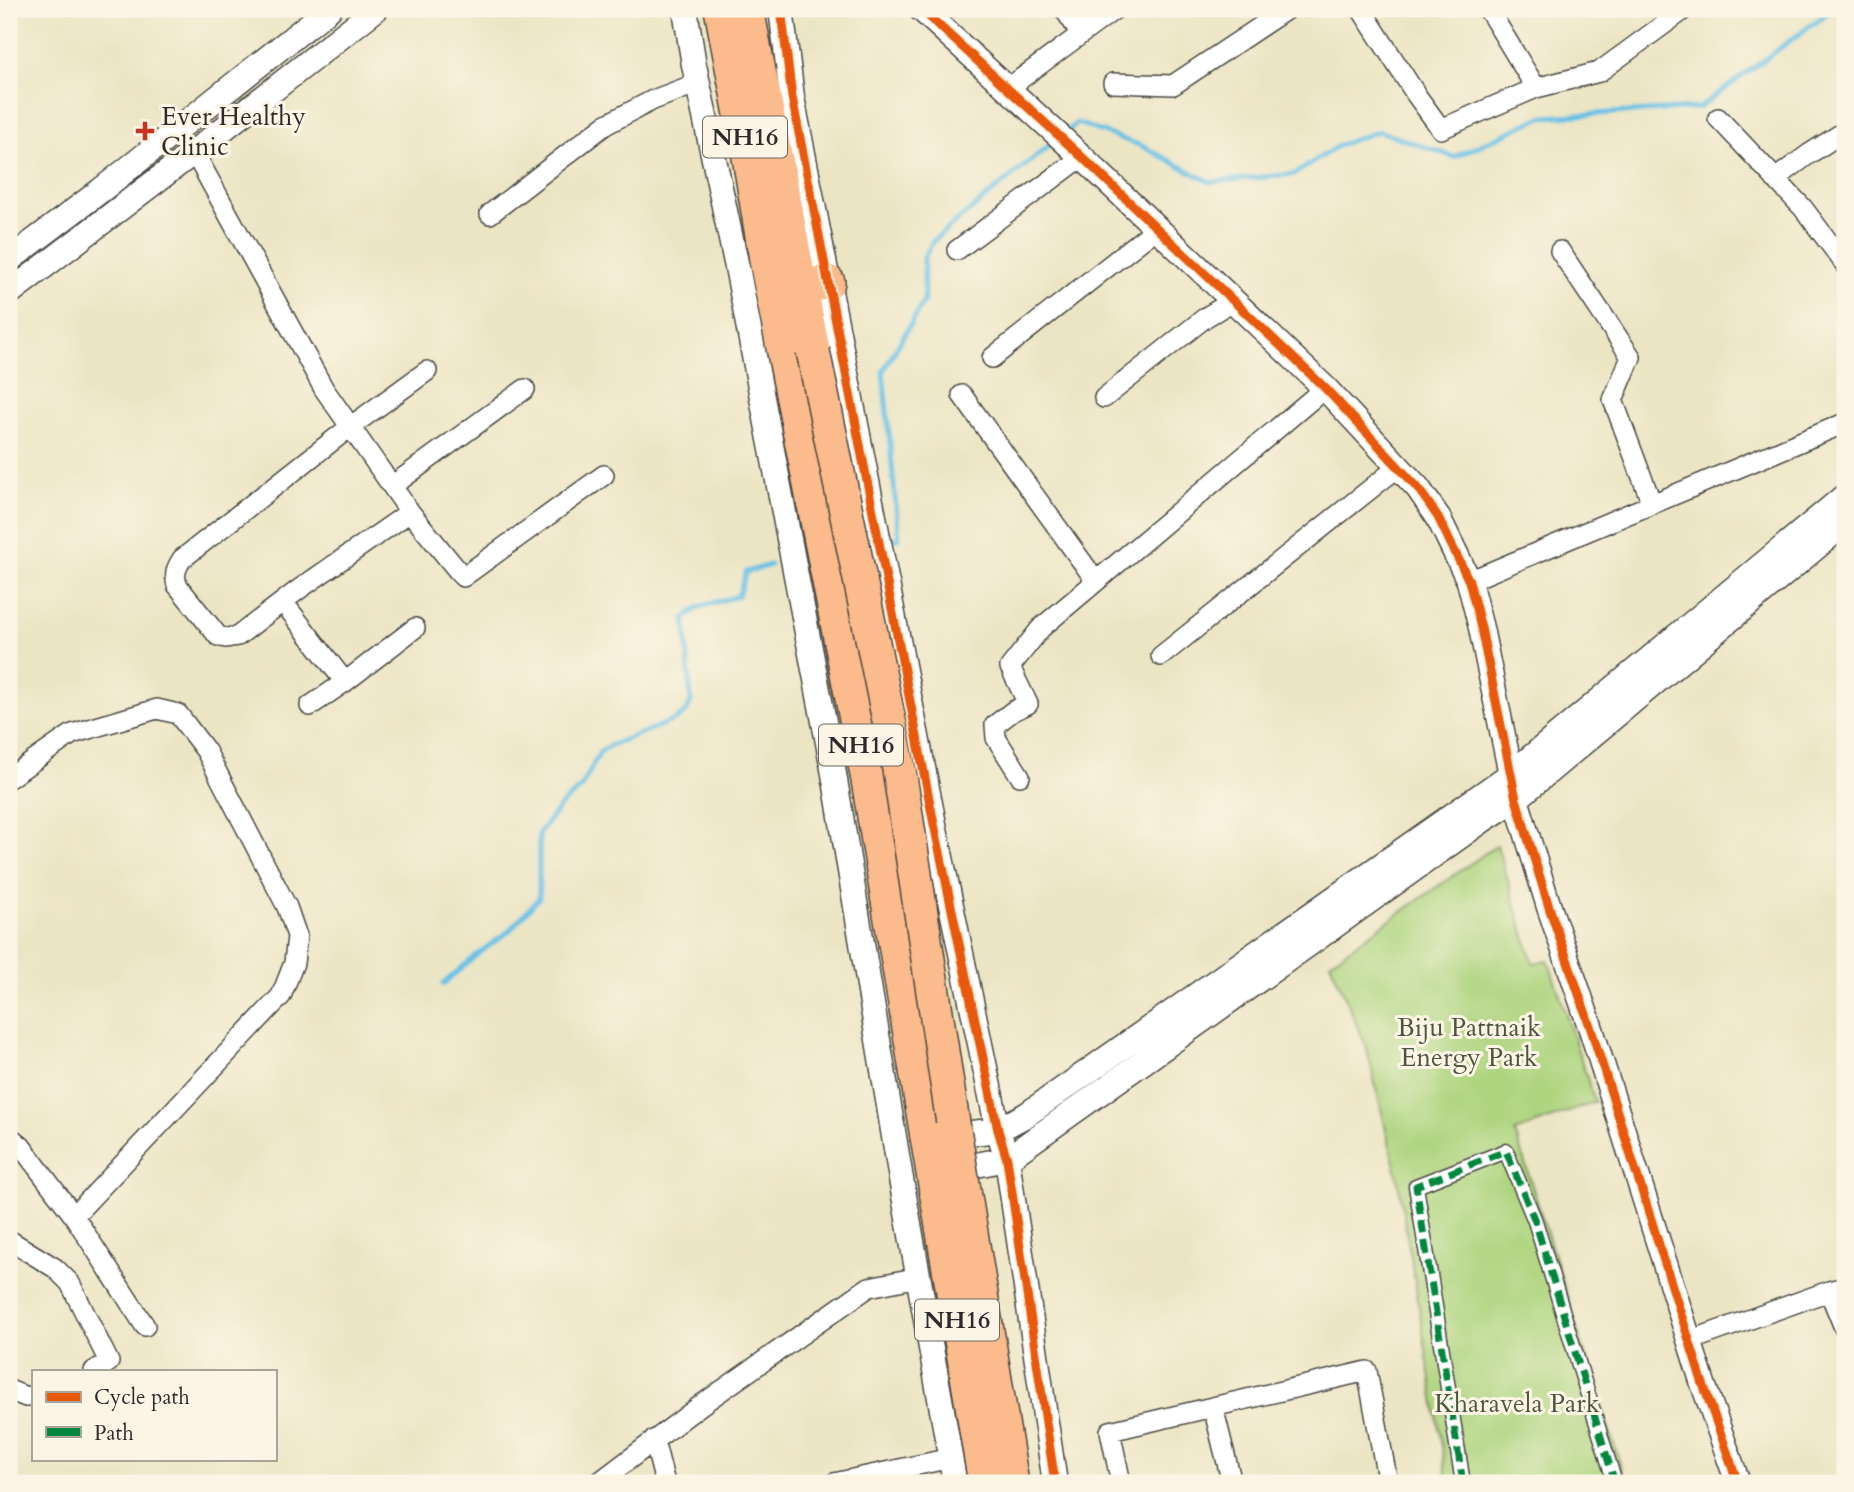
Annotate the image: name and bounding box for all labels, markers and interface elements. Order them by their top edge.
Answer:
place label: Ever Healthy Clinic [161,99,306,164]
road number: NH16 [703,117,787,158]
marker: Ever Healthy Clinic [135,121,155,141]
road number: NH16 [819,724,903,766]
park label: Biju Pattnaik Energy Park [1397,1010,1541,1075]
road number: NH16 [915,1300,999,1340]
legend [32,1370,276,1460]
text: Cycle path [94,1383,190,1412]
park label: Kharavela Park [1434,1386,1600,1421]
text: Path [94,1419,134,1448]

